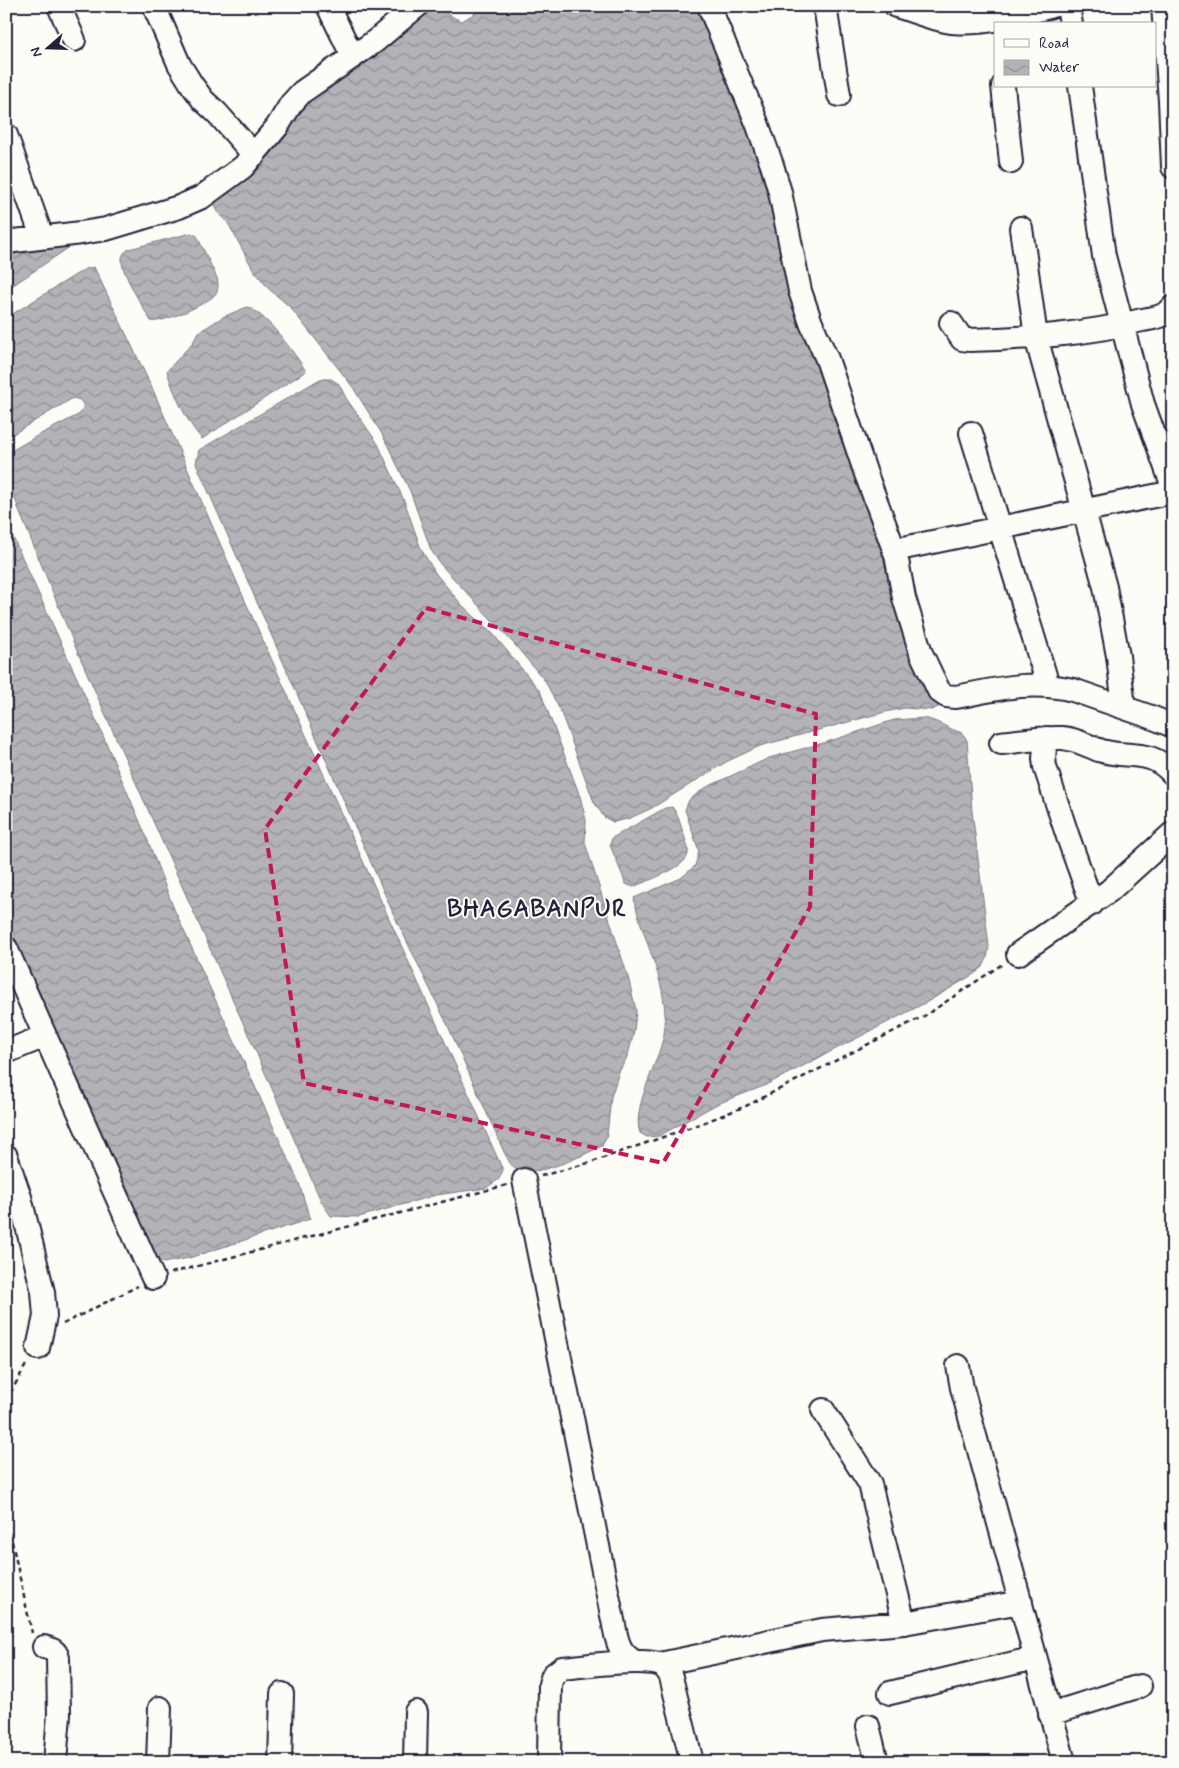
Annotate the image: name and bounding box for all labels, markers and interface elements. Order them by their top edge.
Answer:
north arrow [22,22,72,72]
legend [994,22,1156,88]
text: Road [1039,34,1069,54]
text: N [27,45,47,60]
text: Water [1039,58,1079,78]
district label: BHAGABANPUR [447,894,627,925]

